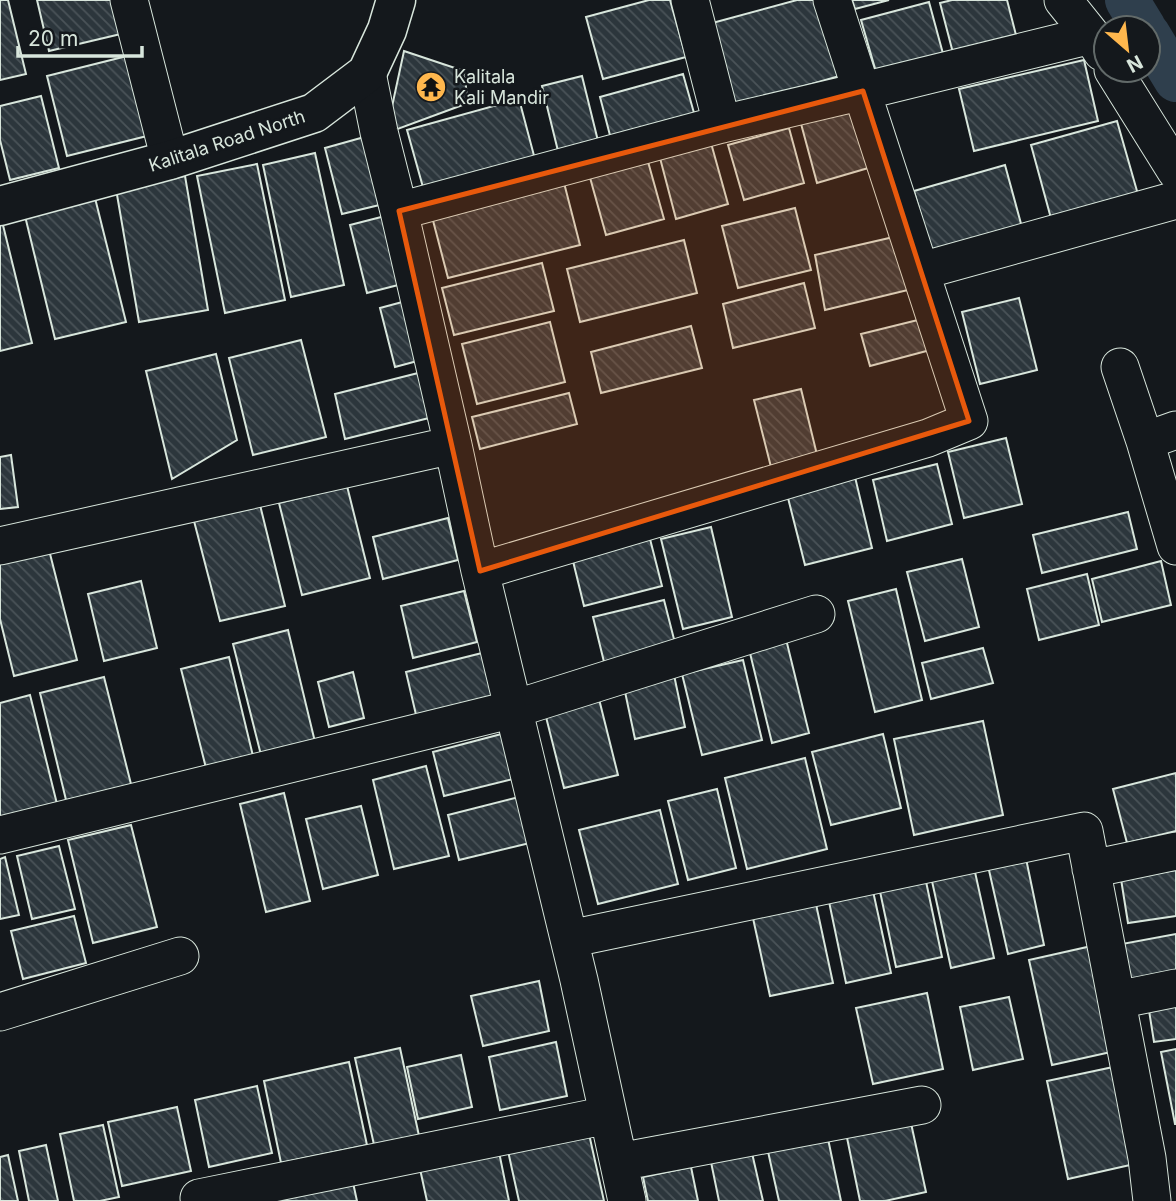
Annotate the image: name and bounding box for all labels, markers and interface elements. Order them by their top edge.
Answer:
scale bar [18,14,142,58]
north arrow [1092,14,1162,84]
text: 20 m [28,26,78,51]
text: N [1123,50,1147,77]
place label: Kalitala Kali Mandir [454,66,549,108]
temple icon: Kalitala Kali Mandir [414,70,448,104]
street label: Kalitala Road North [146,105,308,176]

